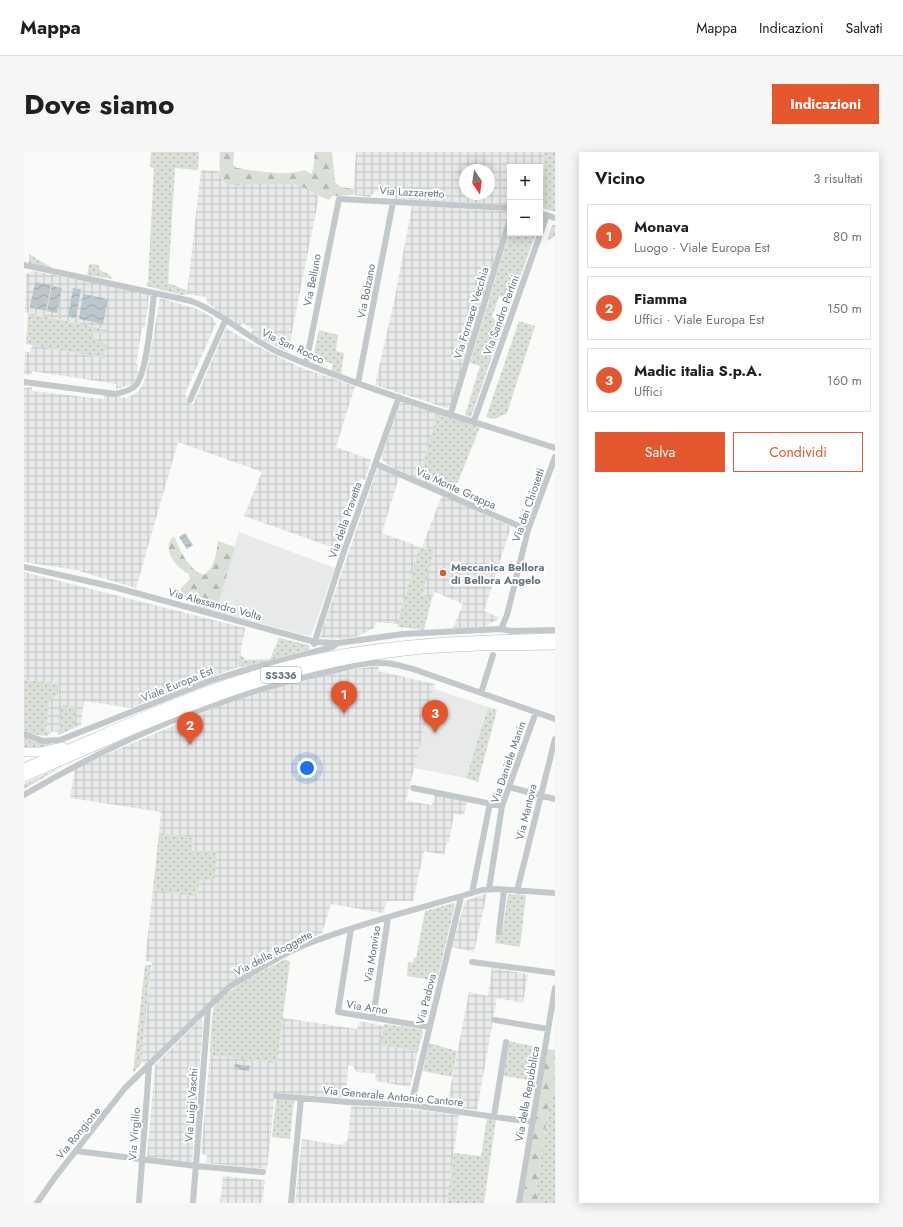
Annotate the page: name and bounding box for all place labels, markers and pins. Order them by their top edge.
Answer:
place label: Meccanica Bellora di Bellora Angelo [451,559,544,588]
marker: Meccanica Bellora di Bellora Angelo [438,568,448,578]
pin: 1 [331,681,357,714]
pin: 3 [422,700,448,733]
pin: 2 [177,712,203,745]

